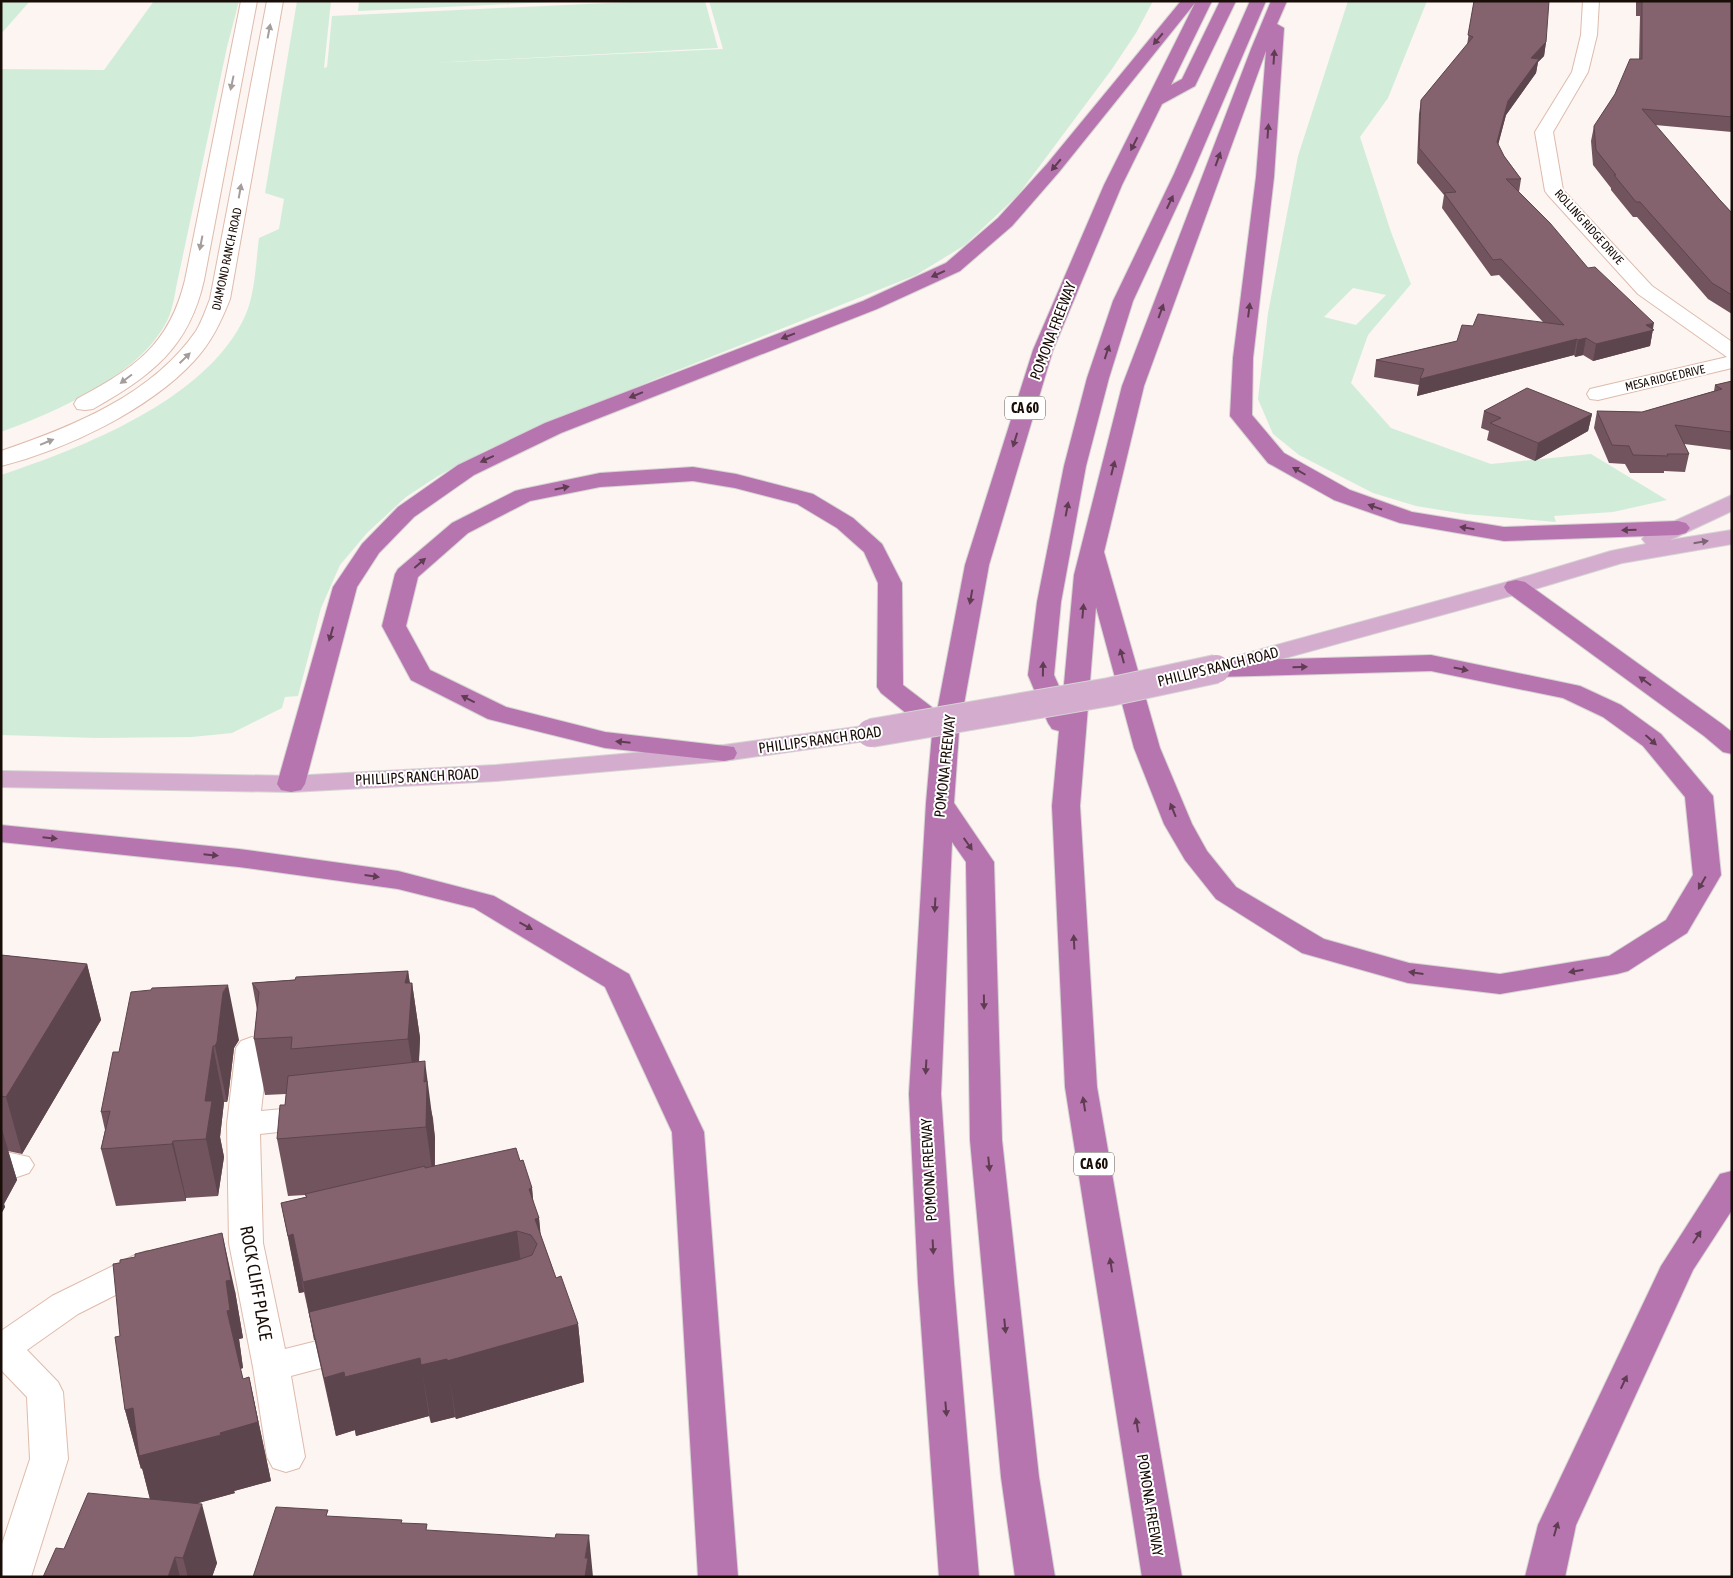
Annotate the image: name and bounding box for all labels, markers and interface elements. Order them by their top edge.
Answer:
one-way arrow [266,22,274,38]
one-way arrow [1152,32,1163,45]
one-way arrow [1270,49,1278,65]
one-way arrow [228,76,236,92]
one-way arrow [1265,123,1273,139]
one-way arrow [1130,137,1138,151]
one-way arrow [1214,151,1222,166]
one-way arrow [1050,158,1061,171]
one-way arrow [237,182,245,198]
street label: ROLLING RIDGE DRIVE [1552,187,1626,267]
one-way arrow [1166,195,1174,209]
street label: DIAMOND RANCH ROAD [209,206,245,312]
one-way arrow [197,235,205,251]
one-way arrow [931,271,945,279]
street label: POMONA FREEWAY [1026,279,1079,382]
one-way arrow [1245,301,1253,317]
one-way arrow [1158,304,1165,319]
one-way arrow [780,332,795,340]
one-way arrow [1103,344,1111,359]
one-way arrow [179,352,191,364]
street label: MESA RIDGE DRIVE [1624,362,1706,394]
one-way arrow [120,374,133,385]
one-way arrow [629,392,644,399]
road number: CA 60 [1005,396,1045,419]
one-way arrow [1011,433,1018,448]
one-way arrow [40,438,55,446]
one-way arrow [480,456,494,464]
one-way arrow [1109,460,1117,475]
one-way arrow [1293,466,1306,475]
one-way arrow [554,484,569,492]
one-way arrow [1063,501,1071,517]
one-way arrow [1367,502,1382,510]
one-way arrow [1459,523,1475,531]
one-way arrow [1621,526,1637,534]
one-way arrow [1694,538,1710,546]
one-way arrow [414,557,427,568]
one-way arrow [966,589,974,605]
one-way arrow [1079,603,1087,619]
one-way arrow [326,626,334,641]
street label: PHILLIPS RANCH ROAD [1156,643,1280,690]
one-way arrow [1118,648,1126,664]
one-way arrow [1039,661,1047,677]
one-way arrow [1292,662,1308,670]
one-way arrow [1454,666,1470,674]
one-way arrow [1638,676,1652,686]
one-way arrow [460,695,475,703]
street label: POMONA FREEWAY [931,713,958,818]
street label: PHILLIPS RANCH ROAD [757,722,883,757]
one-way arrow [1644,734,1656,746]
one-way arrow [615,738,631,746]
street label: PHILLIPS RANCH ROAD [355,765,479,788]
one-way arrow [1168,803,1176,817]
one-way arrow [42,834,58,842]
one-way arrow [963,837,973,850]
one-way arrow [204,851,220,859]
one-way arrow [365,873,381,881]
one-way arrow [1698,876,1707,890]
one-way arrow [930,897,938,913]
one-way arrow [519,921,532,930]
one-way arrow [1069,934,1077,950]
one-way arrow [1568,967,1584,975]
one-way arrow [1407,969,1423,977]
one-way arrow [980,994,988,1010]
one-way arrow [922,1059,930,1075]
one-way arrow [1080,1096,1088,1112]
street label: POMONA FREEWAY [917,1118,940,1222]
road number: CA 60 [1074,1152,1114,1176]
one-way arrow [985,1157,993,1173]
street label: ROCK CLIFF PLACE [236,1224,277,1342]
one-way arrow [1692,1230,1702,1244]
one-way arrow [930,1239,938,1255]
one-way arrow [1106,1256,1114,1272]
one-way arrow [1001,1318,1009,1334]
one-way arrow [1620,1375,1628,1389]
one-way arrow [942,1401,950,1417]
one-way arrow [1133,1417,1141,1433]
street label: POMONA FREEWAY [1134,1453,1167,1558]
one-way arrow [1553,1522,1561,1537]

